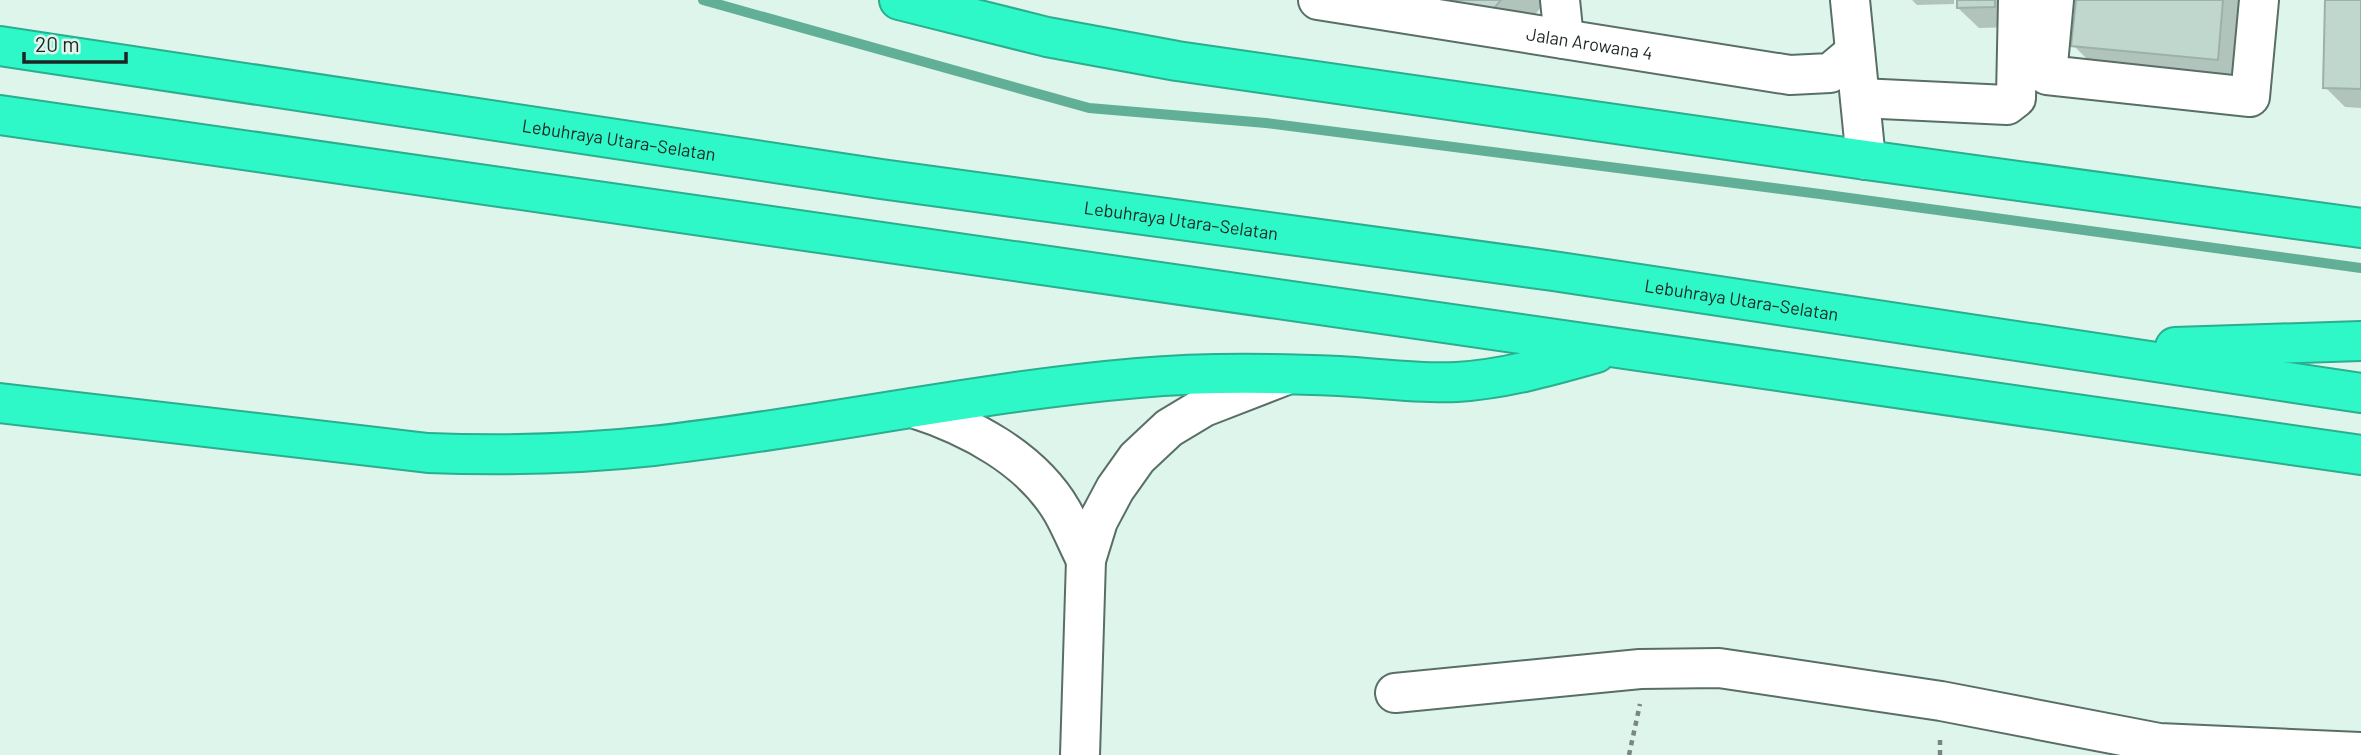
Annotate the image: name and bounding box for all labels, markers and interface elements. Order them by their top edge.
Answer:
scale bar [24,21,126,65]
street label: Jalan Arowana 4 [1525,22,1654,64]
text: 20 m [35,31,80,56]
street label: Lebuhraya Utara–Selatan [521,114,717,165]
street label: Lebuhraya Utara–Selatan [1083,196,1280,244]
street label: Lebuhraya Utara–Selatan [1643,274,1840,325]

